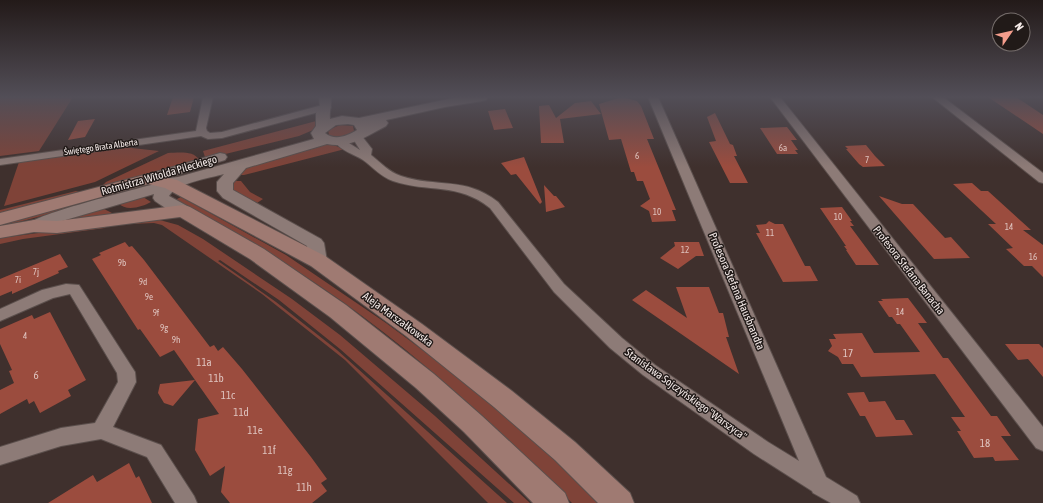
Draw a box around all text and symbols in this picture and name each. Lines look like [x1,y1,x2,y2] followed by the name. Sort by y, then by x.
[991,12,1031,52] north arrow
[1012,20,1026,32] text: N
[63,137,139,157] street label: Świętego Brata Alberta
[779,143,787,153] house number: 6a
[635,151,639,161] house number: 6
[100,153,218,197] street label: Rotmistrza Witolda Pileckiego
[865,155,869,165] house number: 7
[653,207,661,217] house number: 10
[834,212,842,222] house number: 10
[1005,222,1013,232] house number: 14
[871,224,947,316] street label: Profesora Stefana Banacha
[766,228,774,238] house number: 11
[707,231,767,351] street label: Profesora Stefana Hausbrandta
[681,245,689,255] house number: 12
[1029,252,1037,262] house number: 16
[118,258,126,268] house number: 9b
[33,267,39,277] house number: 7j
[15,275,21,285] house number: 7i
[139,277,147,287] house number: 9d
[360,289,436,349] street label: Aleja Marszałkowska
[145,292,153,302] house number: 9e
[896,307,904,317] house number: 14
[153,308,160,318] house number: 9f
[160,323,168,333] house number: 9g
[23,331,27,341] house number: 4
[172,335,180,345] house number: 9h
[623,346,750,443] street label: Stanisława Sojczyńskiego "Warszyca"
[843,347,853,359] house number: 17
[196,356,212,368] house number: 11a
[33,369,39,381] house number: 6
[208,372,224,384] house number: 11b
[221,389,236,401] house number: 11c
[233,406,249,418] house number: 11d
[247,424,263,436] house number: 11e
[980,437,990,449] house number: 18
[262,444,276,456] house number: 11f
[277,464,293,476] house number: 11g
[296,481,312,493] house number: 11h

